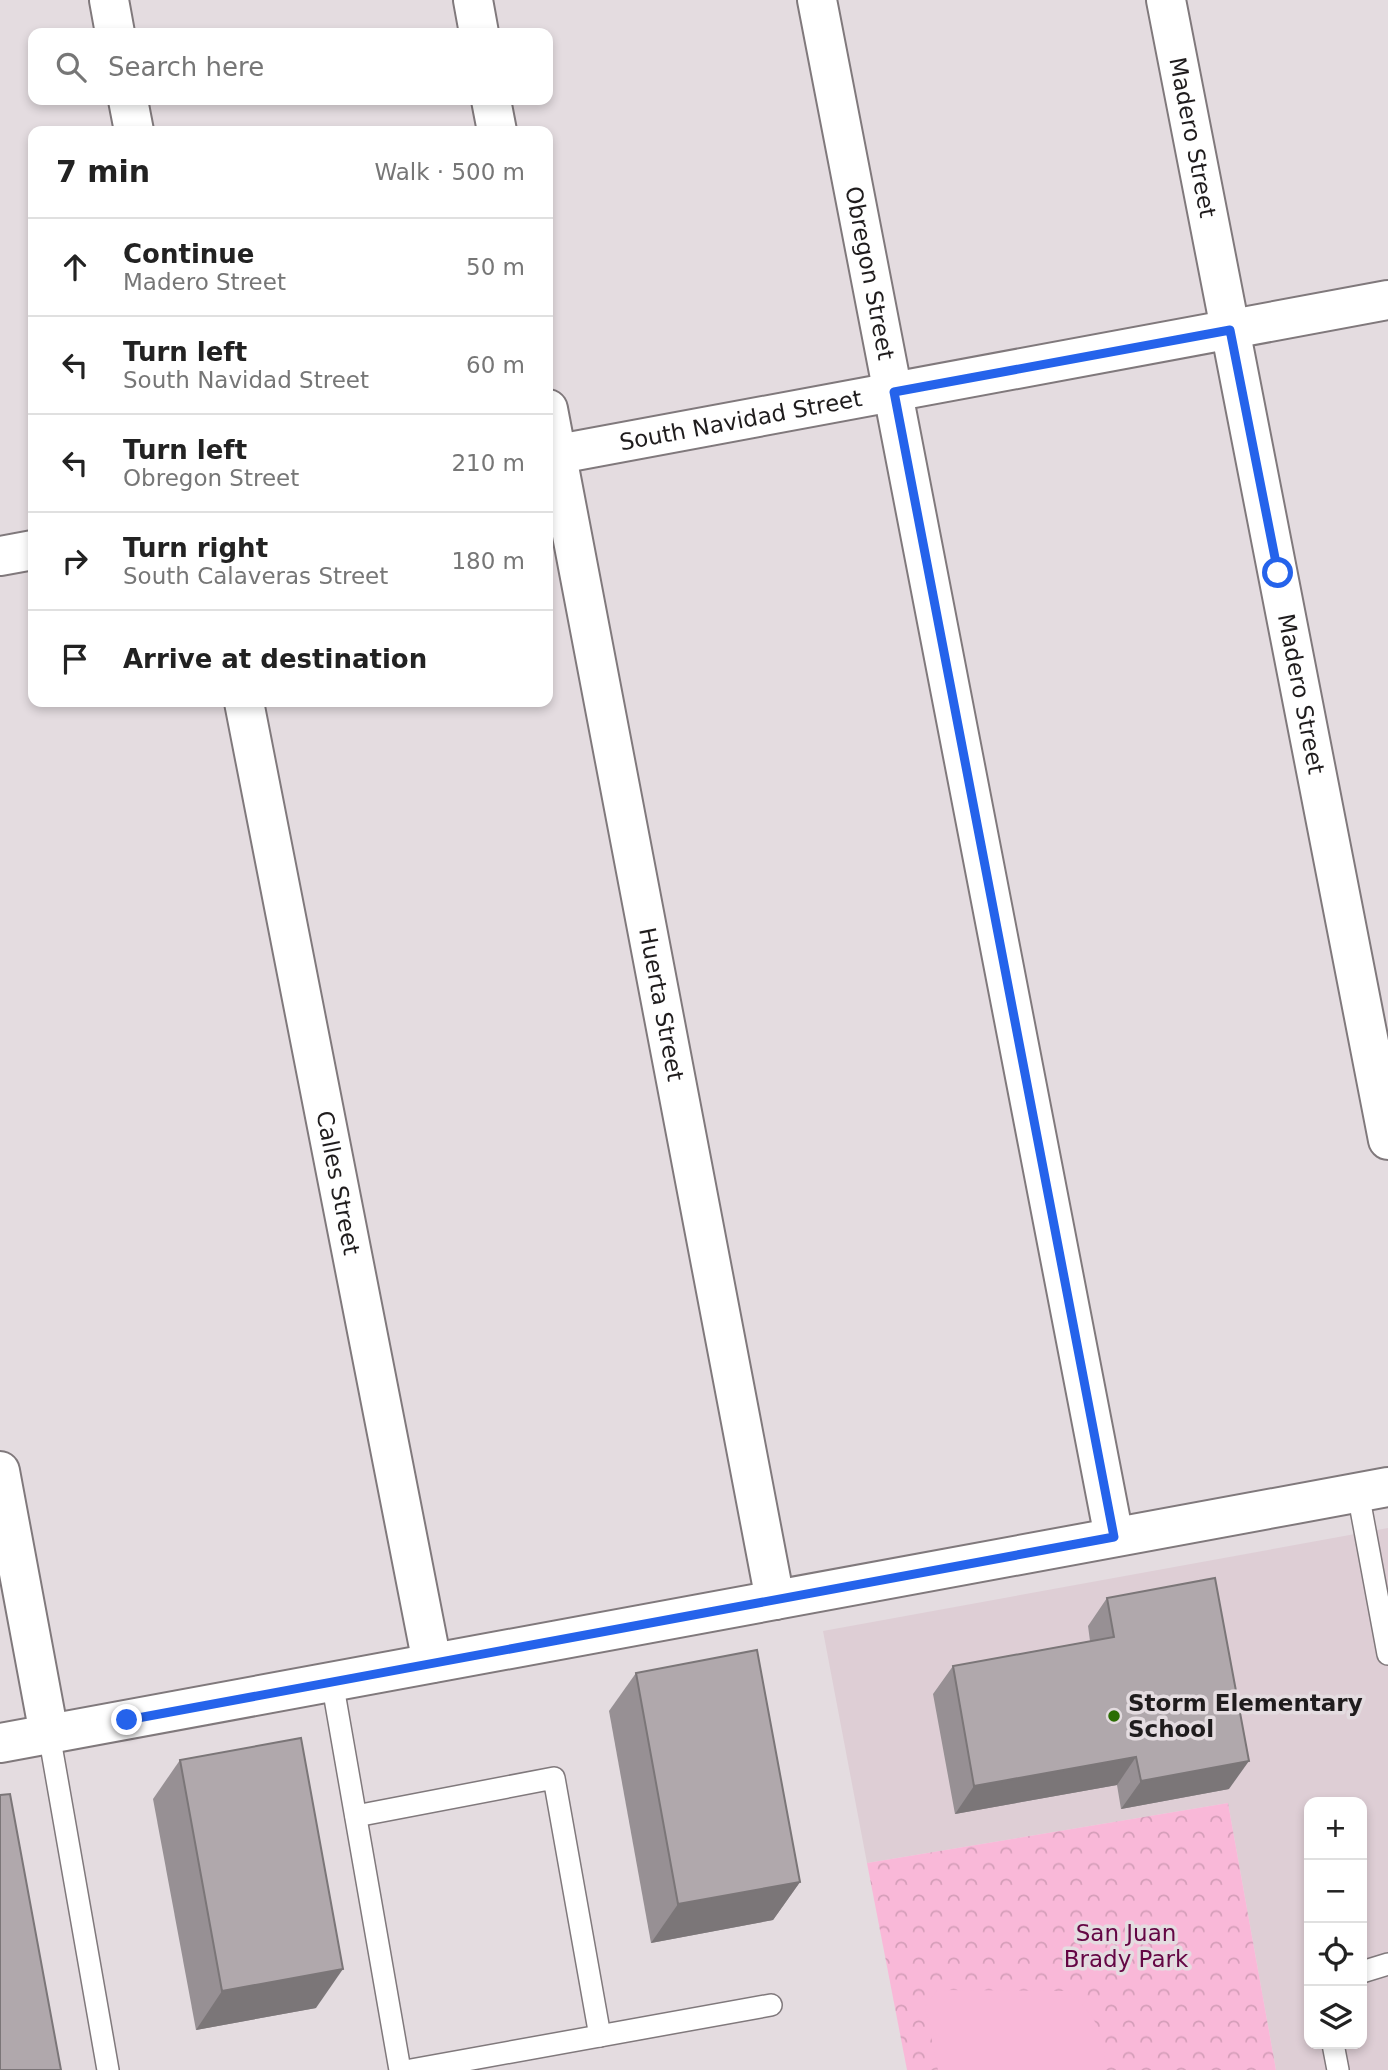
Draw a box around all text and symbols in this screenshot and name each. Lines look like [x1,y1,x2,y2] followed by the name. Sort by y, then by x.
[28,28,553,105] search box
[52,48,90,86] icon: search
[108,52,264,82] text: Search here
[1164,55,1221,220] street label: Madero Street
[56,154,150,189] text: 7 min
[374,159,525,185] text: Walk · 500 m
[840,184,899,362] street label: Obregon Street
[123,239,254,269] text: Continue
[56,248,94,286] icon: ahead
[466,254,525,280] text: 50 m
[123,269,286,295] text: Madero Street
[123,337,247,367] text: Turn left
[56,346,94,384] icon: left
[466,352,525,378] text: 60 m
[123,367,369,393] text: South Navidad Street
[617,385,864,455] street label: South Navidad Street
[123,435,247,465] text: Turn left
[56,444,94,482] icon: left
[451,450,525,476] text: 210 m
[123,465,299,491] text: Obregon Street
[123,533,268,563] text: Turn right
[56,542,94,580] icon: right
[451,548,525,574] text: 180 m
[1262,557,1293,588] route start
[123,563,388,589] text: South Calaveras Street
[1273,611,1329,776] street label: Madero Street
[56,640,94,678] icon: arrive
[123,644,427,674] text: Arrive at destination
[634,925,689,1083] street label: Huerta Street
[311,1109,365,1257] street label: Calles Street
[1128,1690,1363,1742] place label: Storm Elementary School
[111,1704,142,1735] route end
[1106,1708,1122,1724] marker: Storm Elementary School
[1304,1797,1367,2049] map controls
[1304,1797,1367,1860] button: +
[1304,1860,1367,1923] button: −
[1064,1920,1189,1972] park label: San Juan Brady Park
[1304,1923,1367,1986] button: locate
[1304,1986,1367,2049] button: layers

